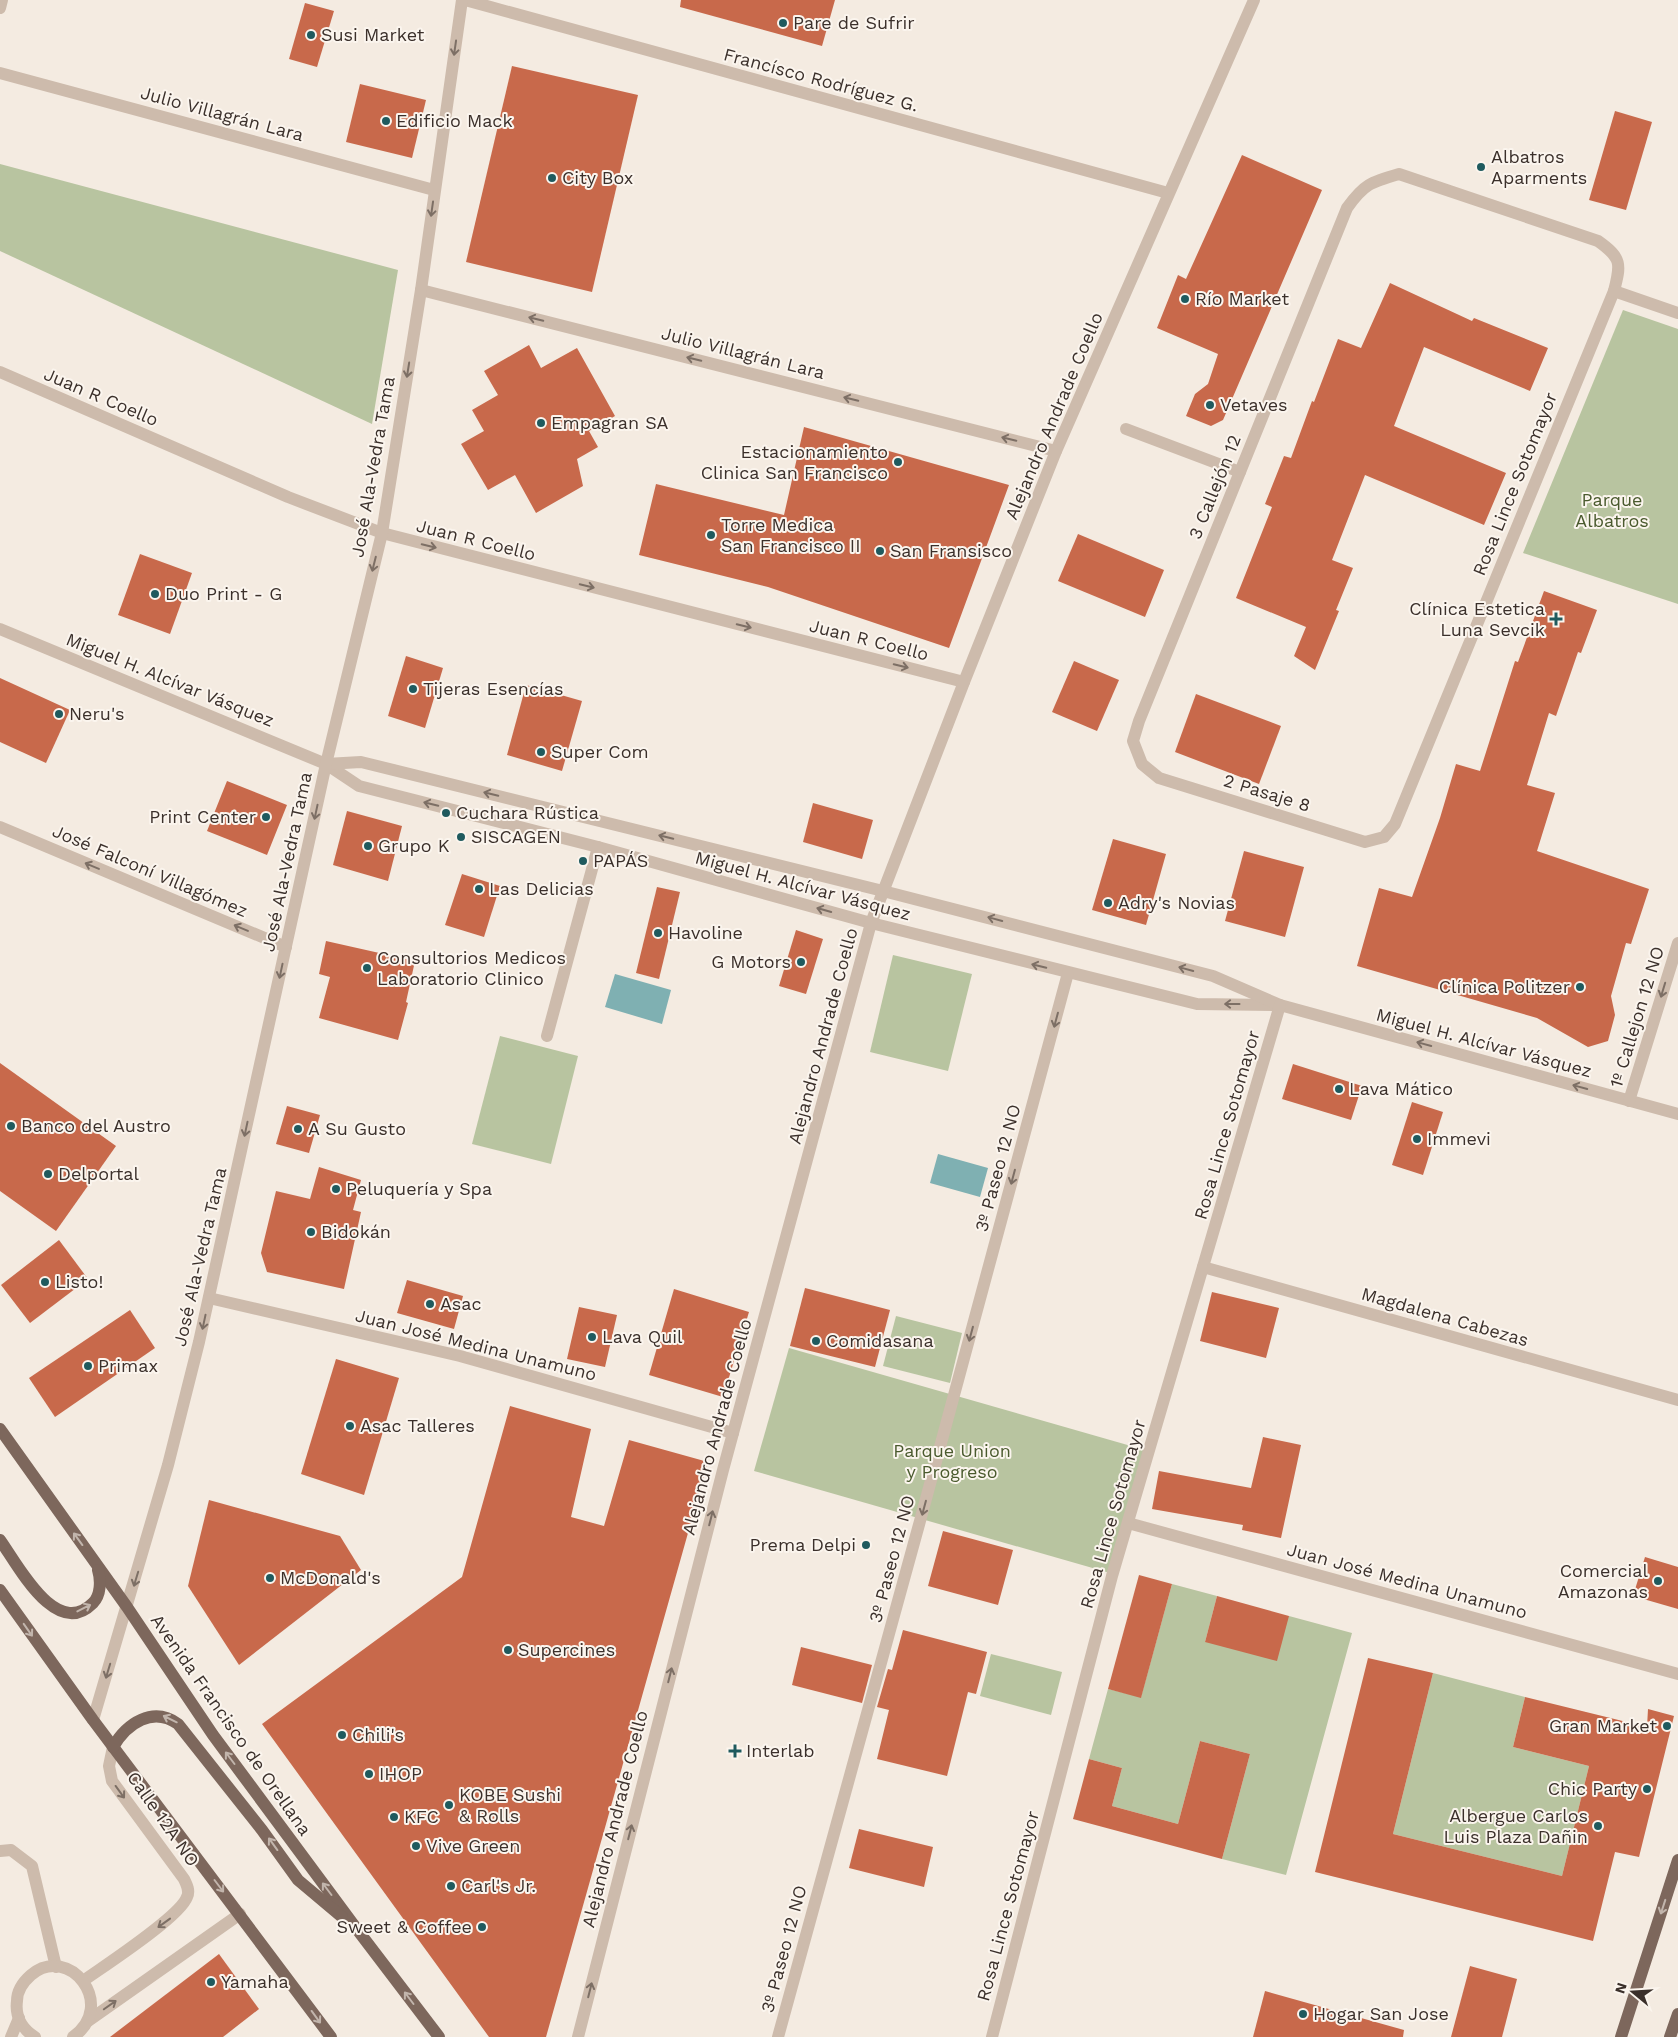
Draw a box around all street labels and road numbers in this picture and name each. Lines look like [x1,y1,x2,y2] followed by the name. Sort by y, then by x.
[722,43,921,116] street label: Francísco Rodríguez G.
[138,82,306,145] street label: Julio Villagrán Lara
[1000,309,1107,523] street label: Alejandro Andrade Coello
[659,322,827,383] street label: Julio Villagrán Lara
[41,363,161,430] street label: Juan R Coello
[346,375,399,559] street label: José Ala-Vedra Tama
[1468,389,1561,579] street label: Rosa Lince Sotomayor
[1184,432,1245,542] street label: 3 Callejón 12
[414,515,538,564] street label: Juan R Coello
[807,615,931,664] street label: Juan R Coello
[63,628,277,731] street label: Miguel H. Alcívar Vásquez
[1221,769,1313,816] street label: 2 Pasaje 8
[257,770,316,954] street label: José Ala-Vedra Tama
[49,820,251,921] street label: José Falconí Villagómez
[693,847,913,924] street label: Miguel H. Alcívar Vásquez
[783,925,862,1146] street label: Alejandro Andrade Coello
[1605,944,1668,1090] street label: 1º Callejon 12 NO
[1374,1004,1594,1081] street label: Miguel H. Alcívar Vásquez
[1189,1028,1264,1222] street label: Rosa Lince Sotomayor
[970,1102,1025,1234] street label: 3º Paseo 12 NO
[169,1165,230,1349] street label: José Ala-Vedra Tama
[1359,1283,1531,1350] street label: Magdalena Cabezas
[353,1304,599,1385] street label: Juan José Medina Unamuno
[677,1316,756,1537] street label: Alejandro Andrade Coello
[1075,1417,1150,1611] street label: Rosa Lince Sotomayor
[864,1493,919,1625] street label: 3º Paseo 12 NO
[1285,1538,1530,1623] street label: Juan José Medina Unamuno
[147,1610,316,1839] street label: Avenida Francisco de Orellana
[577,1708,652,1930] street label: Alejandro Andrade Coello
[123,1767,204,1870] street label: Calle 12A NO
[972,1809,1043,2003] street label: Rosa Lince Sotomayor
[756,1883,811,2015] street label: 3º Paseo 12 NO

